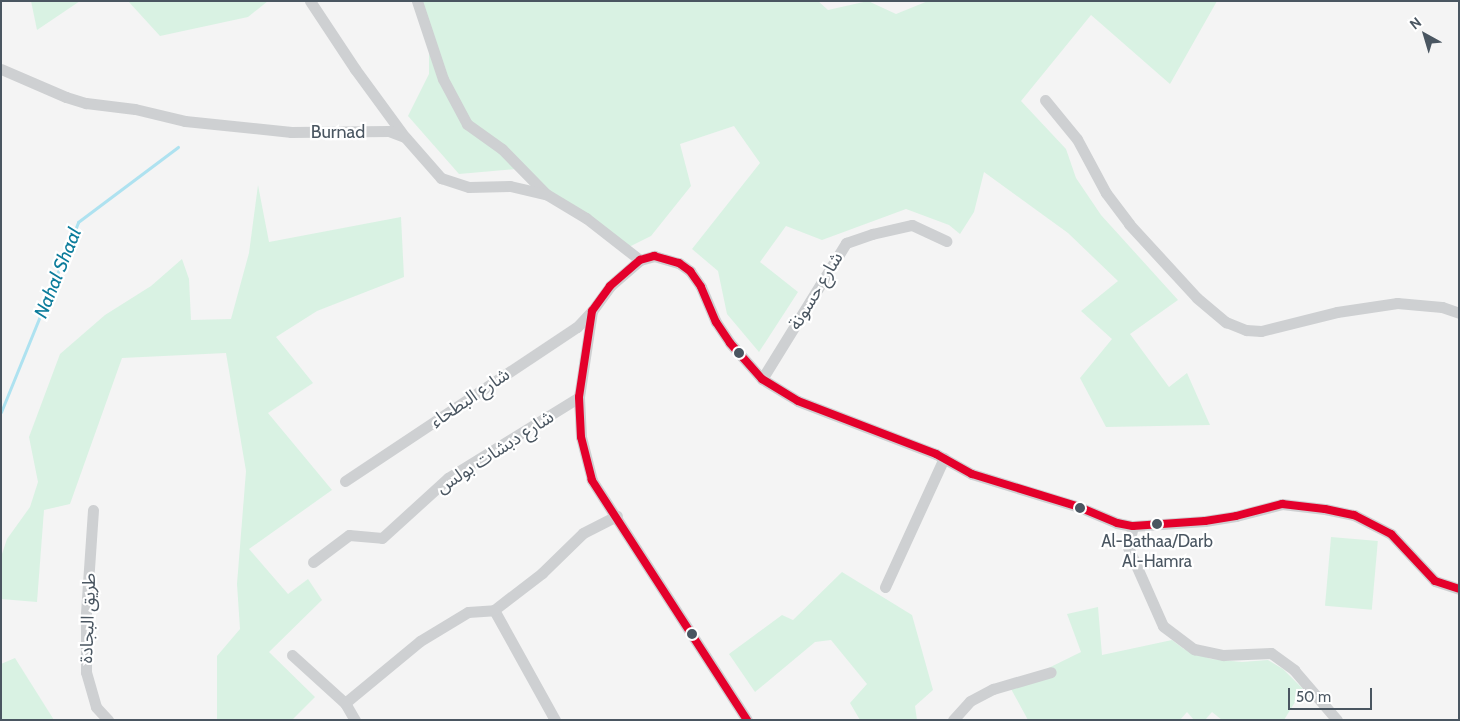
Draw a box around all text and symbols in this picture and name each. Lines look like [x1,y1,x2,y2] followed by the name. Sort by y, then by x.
[1400,10,1450,60] north arrow
[1406,13,1425,33] text: N
[311,121,365,143] street label: Burnad
[30,225,86,321] water label: Nahal Shaal
[784,248,848,334] street label: شارع حسونة
[734,348,744,358] unlabelled marker
[426,364,514,432] street label: شارع البطحاء
[432,406,558,498] street label: شارع دبشات بولس
[1075,503,1085,513] unlabelled marker
[1152,519,1162,529] marker: Al-Bathaa/Darb Al-Hamra
[1101,532,1213,572] place label: Al-Bathaa/Darb Al-Hamra
[76,572,100,664] street label: طريق البجادة
[687,629,697,639] unlabelled marker
[1290,678,1374,710] scale bar
[1296,688,1331,706] text: 50 m

